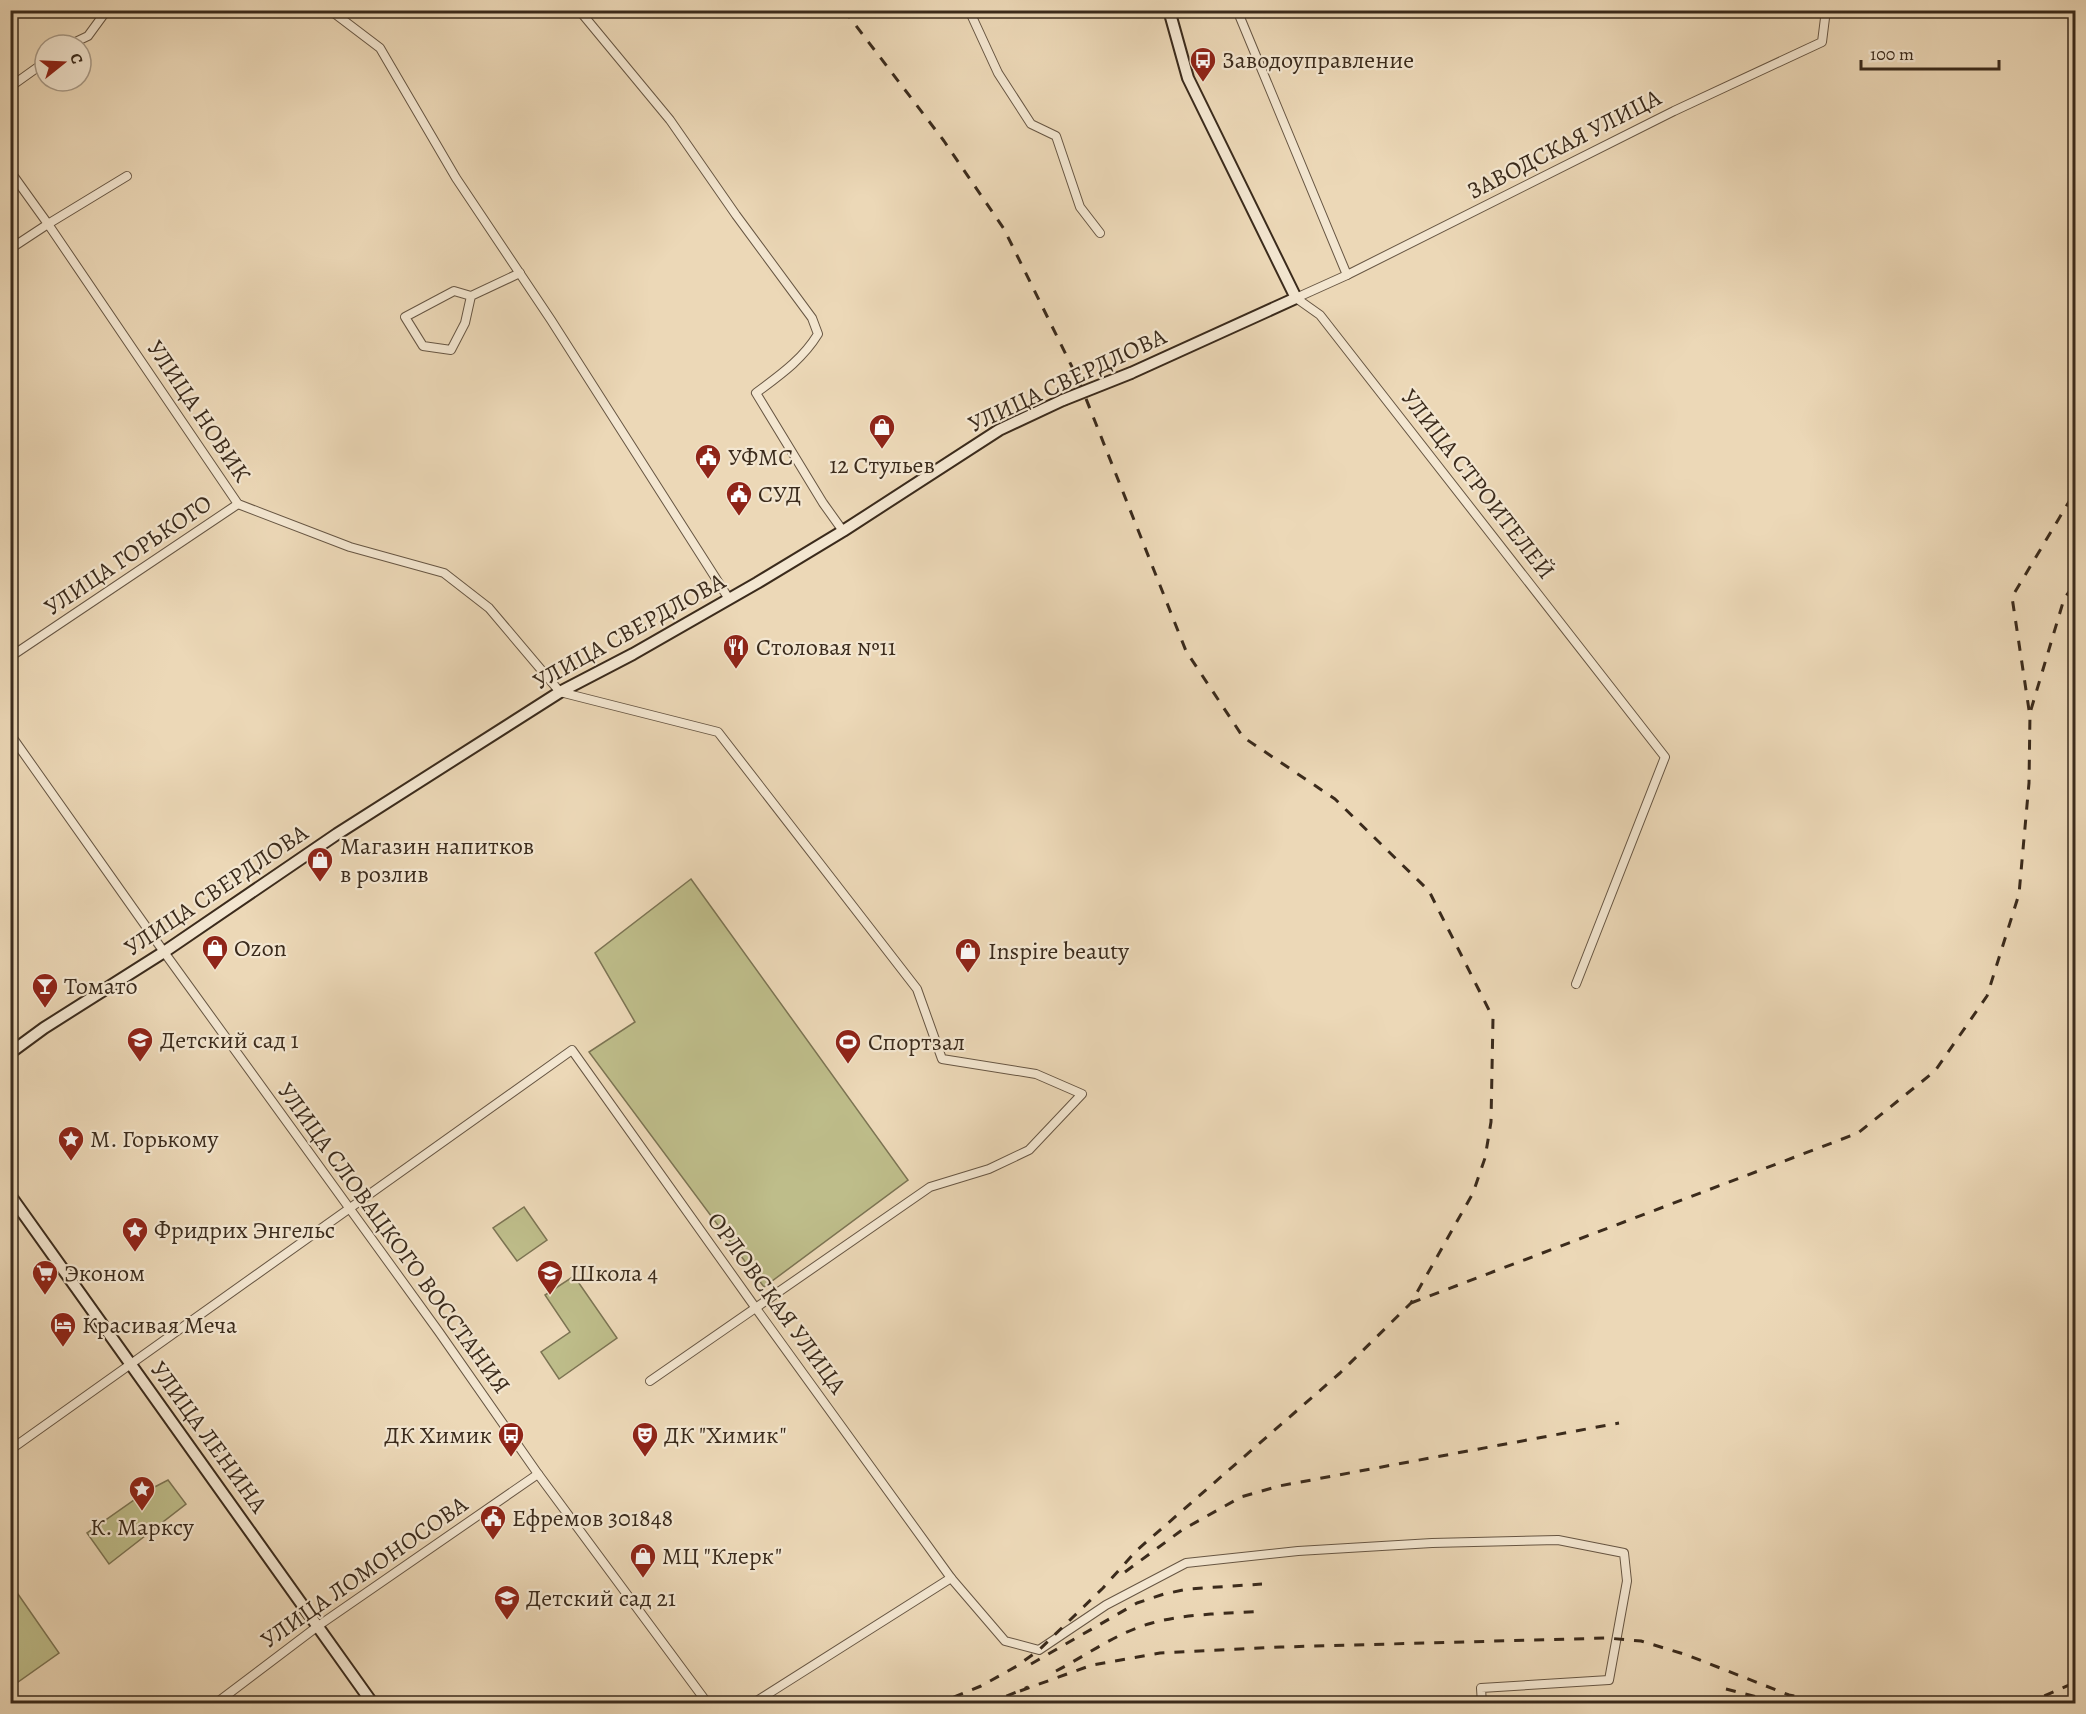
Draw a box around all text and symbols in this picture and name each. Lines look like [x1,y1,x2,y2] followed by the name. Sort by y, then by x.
[33,33,93,93] north arrow
[1861,33,1999,71] scale bar
[1870,42,1914,66] text: 100 m
[1222,44,1414,76] place label: Заводоуправление
[1188,45,1218,83] bus stop icon: Заводоуправление
[64,51,88,67] text: С
[1462,81,1667,207] street label: ЗАВОДСКАЯ УЛИЦА
[963,320,1172,440] street label: УЛИЦА СВЕРДЛОВА
[140,334,259,489] street label: УЛИЦА НОВИК
[1394,382,1562,586] street label: УЛИЦА СТРОИТЕЛЕЙ
[867,412,897,450] shop icon: 12 Стульев
[728,441,793,473] place label: УФМС
[693,442,723,480] public building icon: УФМС
[829,449,935,481] place label: 12 Стульев
[758,478,801,510] place label: СУД
[724,479,754,517] public building icon: СУД
[38,487,218,623] street label: УЛИЦА ГОРЬКОГО
[527,564,732,697] street label: УЛИЦА СВЕРДЛОВА
[756,631,896,663] place label: Столовая №11
[721,632,751,670] restaurant icon: Столовая №11
[118,816,315,963] street label: УЛИЦА СВЕРДЛОВА
[340,830,534,890] place label: Магазин напитков в розлив
[305,845,335,883] shop icon: Магазин напитков в розлив
[234,932,287,964] place label: Ozon
[200,933,230,971] shop icon: Ozon
[988,935,1129,967] place label: Inspire beauty
[953,936,983,974] shop icon: Inspire beauty
[64,970,138,1002] place label: Томато
[30,971,60,1009] bar icon: Томато
[160,1024,299,1056] place label: Детский сад 1
[125,1025,155,1063] school or university icon: Детский сад 1
[868,1026,965,1058] place label: Спортзал
[833,1027,863,1065] sports icon: Спортзал
[270,1076,518,1400] street label: УЛИЦА СЛОВАЦКОГО ВОССТАНИЯ
[90,1123,219,1155] place label: М. Горькому
[56,1124,86,1162] place icon: М. Горькому
[700,1206,854,1401] street label: ОРЛОВСКАЯ УЛИЦА
[154,1214,335,1246] place label: Фридрих Энгельс
[120,1215,150,1253] place icon: Фридрих Энгельс
[64,1257,145,1289] place label: Эконом
[570,1257,658,1289] place label: Школа 4
[30,1258,60,1296] supermarket icon: Эконом
[535,1258,565,1296] school or university icon: Школа 4
[82,1309,237,1341] place label: Красивая Меча
[48,1310,78,1348] hotel icon: Красивая Меча
[143,1355,276,1520] street label: УЛИЦА ЛЕНИНА
[384,1419,492,1451] place label: ДК Химик
[664,1419,787,1451] place label: ДК "Химик"
[496,1420,526,1458] bus stop icon: ДК Химик
[630,1420,660,1458] theatre icon: ДК "Химик"
[127,1474,157,1512] place icon: К. Марксу
[254,1488,475,1656] street label: УЛИЦА ЛОМОНОСОВА
[512,1502,673,1534] place label: Ефремов 301848
[478,1503,508,1541] public building icon: Ефремов 301848
[90,1511,194,1543] place label: К. Марксу
[662,1540,782,1572] place label: МЦ "Клерк"
[628,1541,658,1579] shop icon: МЦ "Клерк"
[526,1582,676,1614] place label: Детский сад 21
[492,1583,522,1621] school or university icon: Детский сад 21

